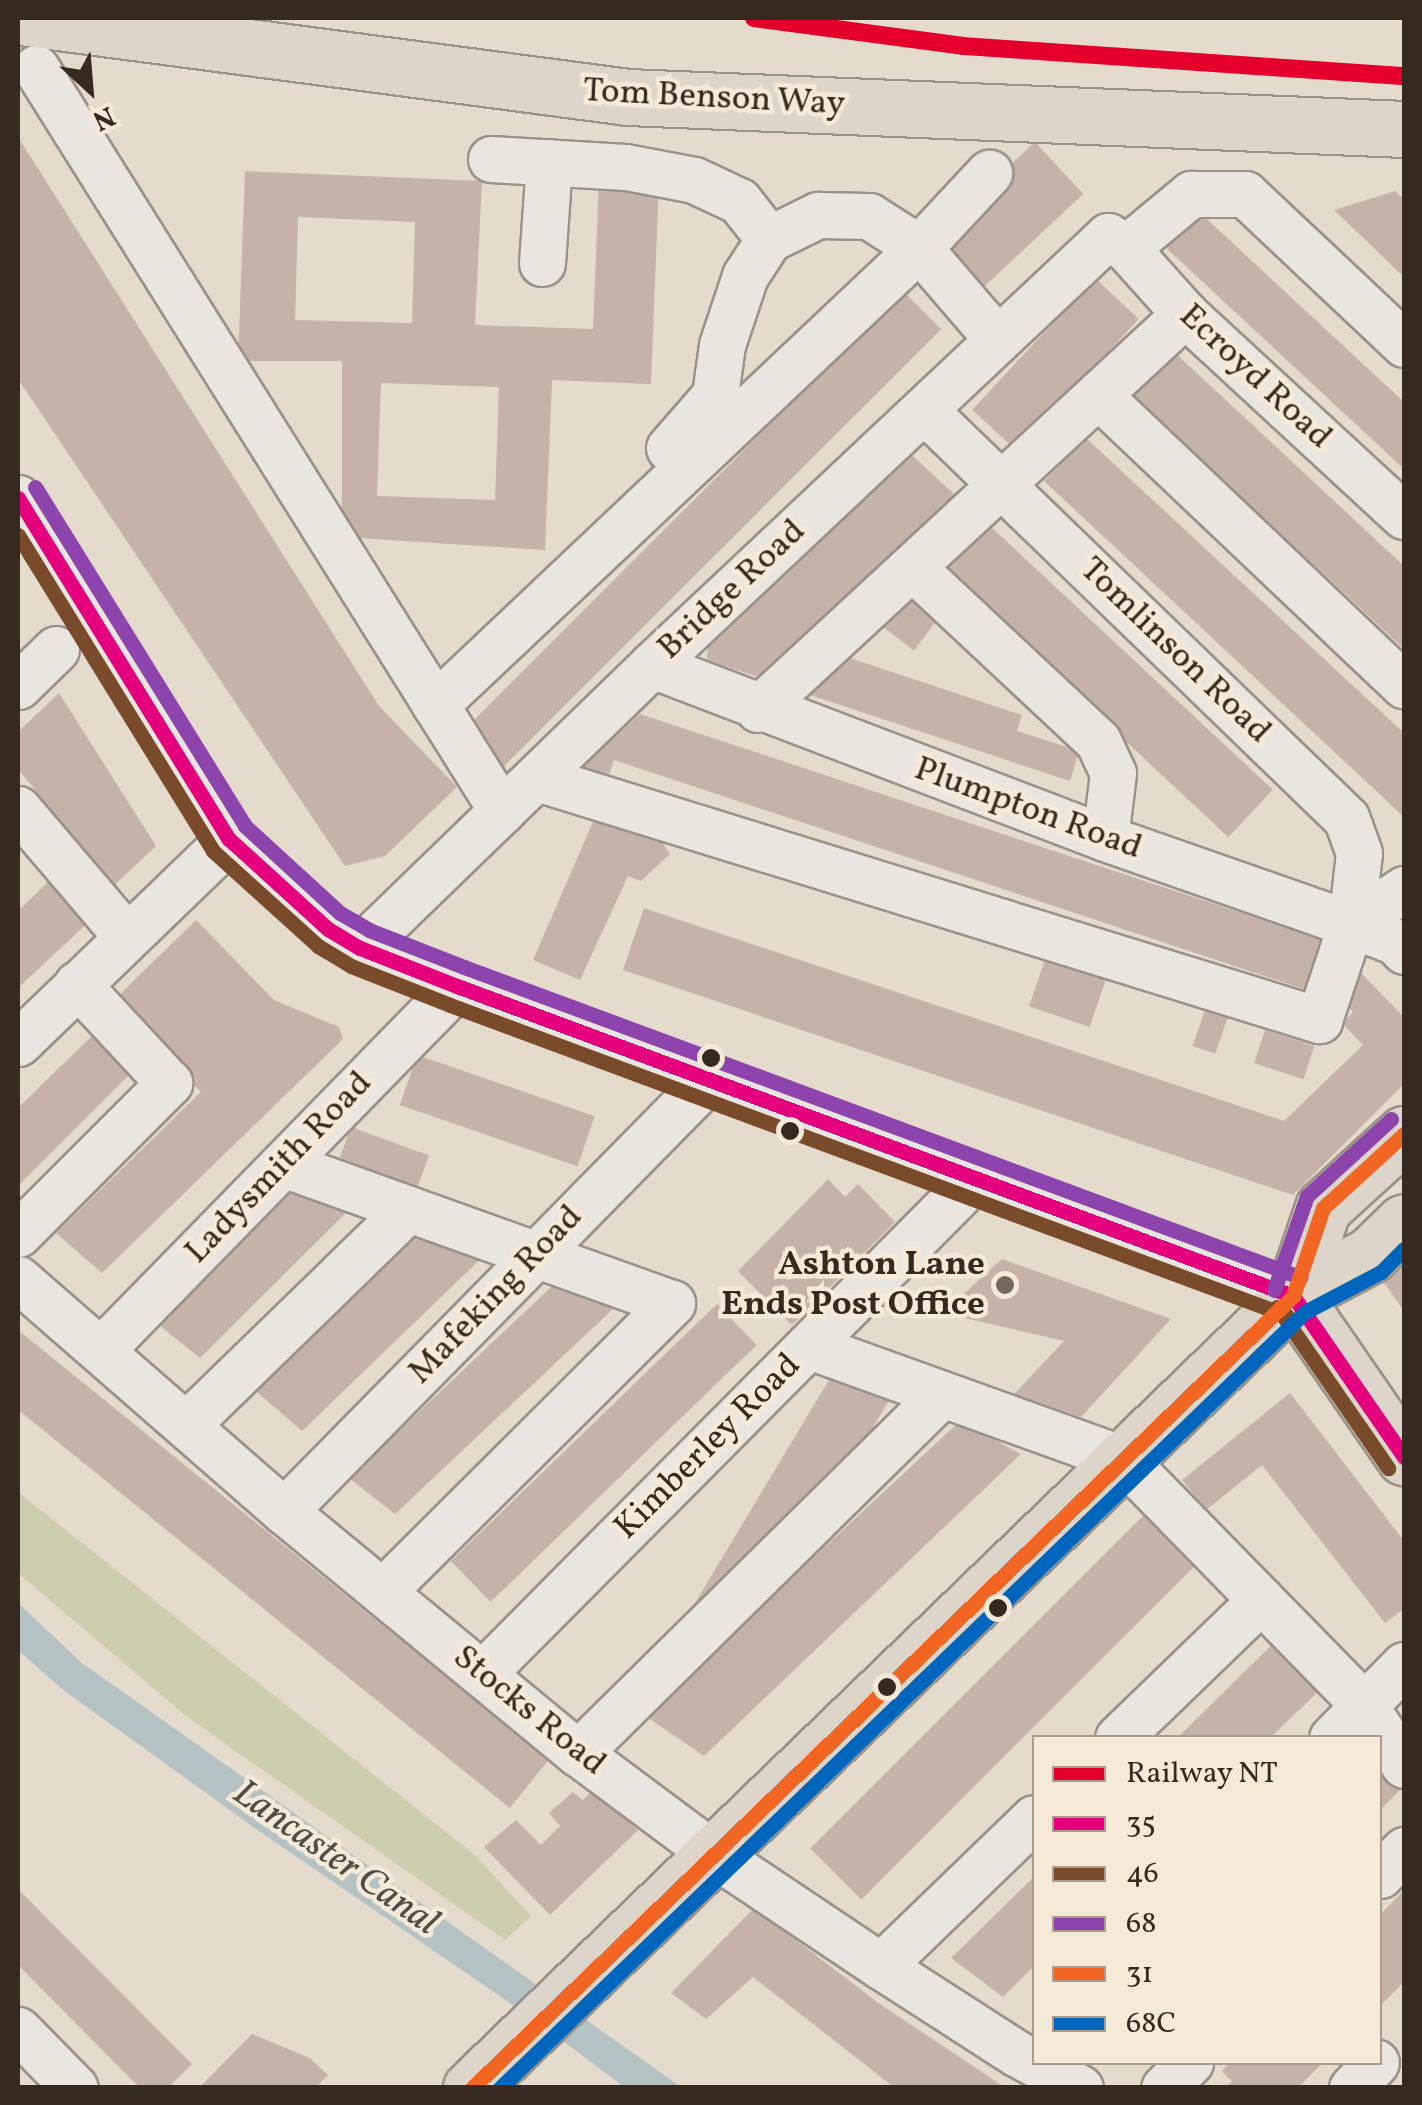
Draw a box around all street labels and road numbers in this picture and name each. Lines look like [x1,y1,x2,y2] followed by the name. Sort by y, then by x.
[581,70,847,126] street label: Tom Benson Way
[1170,295,1340,459] street label: Ecroyd Road
[649,511,815,669] street label: Bridge Road
[1070,549,1280,753] street label: Tomlinson Road
[909,748,1147,870] street label: Plumpton Road
[177,1063,381,1273] street label: Ladysmith Road
[400,1197,592,1393] street label: Mafeking Road
[606,1345,810,1549] street label: Kimberley Road
[444,1637,614,1785] street label: Stocks Road

